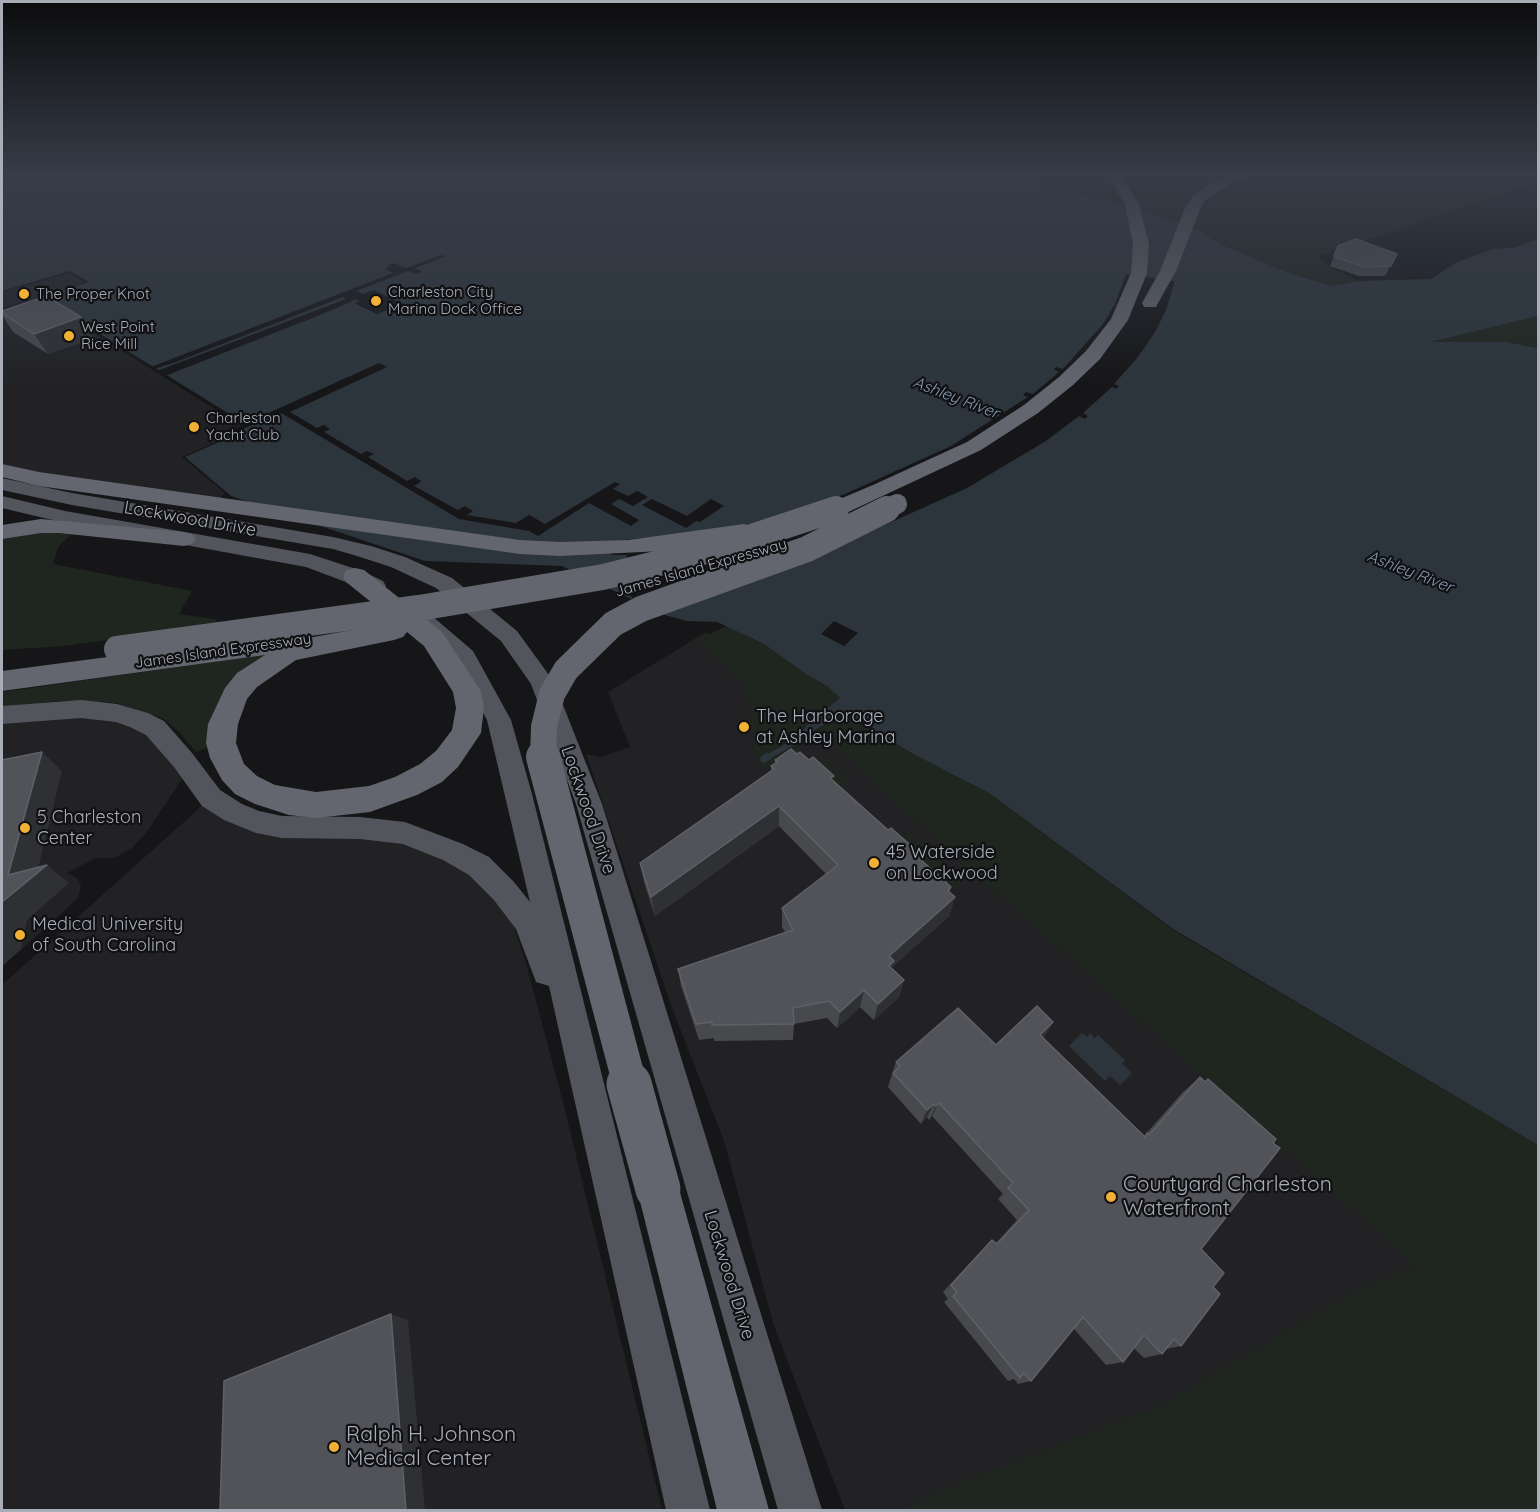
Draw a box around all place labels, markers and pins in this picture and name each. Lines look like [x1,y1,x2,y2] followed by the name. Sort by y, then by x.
[388,283,522,318] place label: Charleston City Marina Dock Office
[36,285,150,303] place label: The Proper Knot
[17,287,31,301] marker: The Proper Knot
[369,294,383,308] marker: Charleston City Marina Dock Office
[81,318,155,353] place label: West Point Rice Mill
[62,329,76,343] marker: West Point Rice Mill
[206,409,281,444] place label: Charleston Yacht Club
[187,420,201,434] marker: Charleston Yacht Club
[756,706,895,748] place label: The Harborage at Ashley Marina
[737,720,751,734] marker: The Harborage at Ashley Marina
[37,807,141,850] place label: 5 Charleston Center
[18,821,32,835] marker: 5 Charleston Center
[886,842,998,884] place label: 45 Waterside on Lockwood
[867,856,881,870] marker: 45 Waterside on Lockwood
[32,914,183,956] place label: Medical University of South Carolina
[13,928,27,942] marker: Medical University of South Carolina
[1123,1172,1332,1222] place label: Courtyard Charleston Waterfront
[1104,1190,1118,1204] marker: Courtyard Charleston Waterfront
[346,1422,516,1472] place label: Ralph H. Johnson Medical Center
[327,1440,341,1454] marker: Ralph H. Johnson Medical Center

